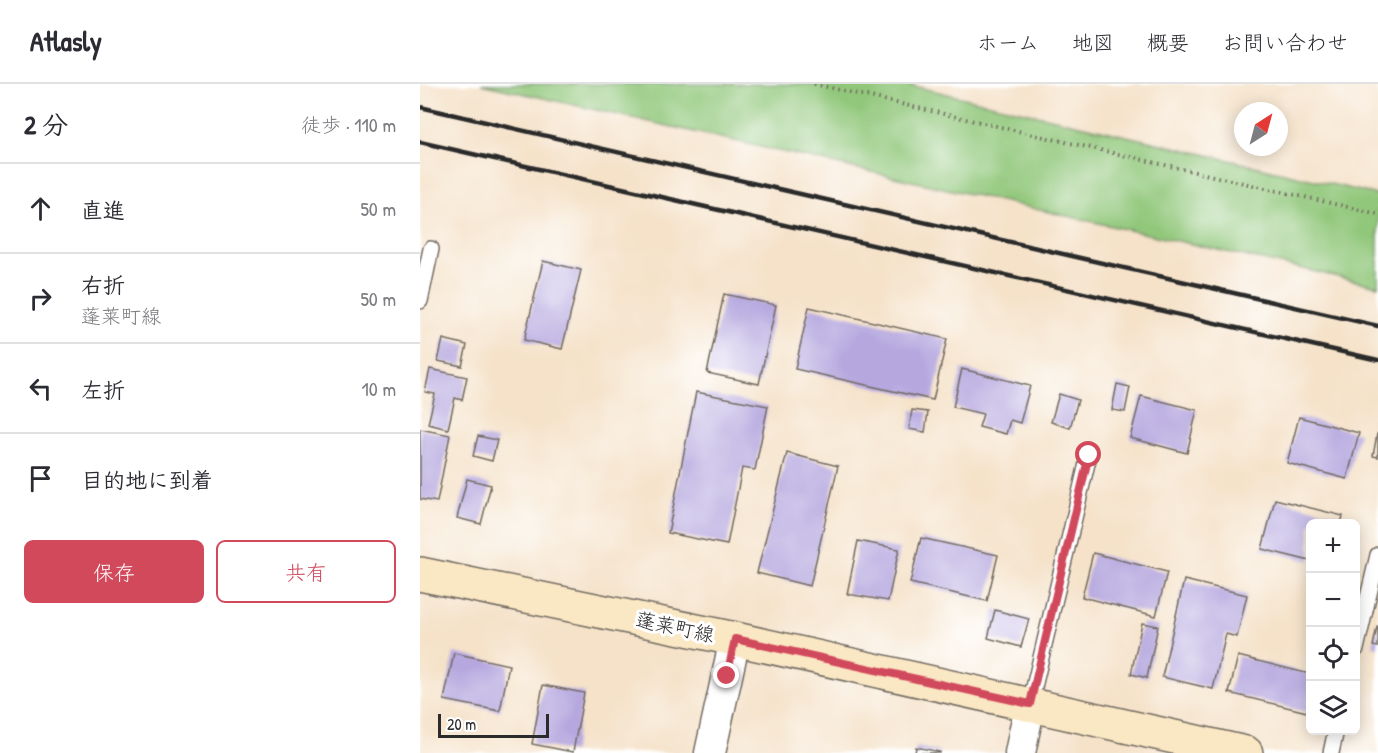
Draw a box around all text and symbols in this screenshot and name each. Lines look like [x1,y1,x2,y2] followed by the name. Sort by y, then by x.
[30,22,102,60] text: Atlasly
[977,28,1039,57] text: ホーム
[1072,28,1114,57] text: 地図
[1147,28,1189,57] text: 概要
[1222,28,1348,57] text: お問い合わせ
[1234,102,1288,156] north arrow
[24,107,68,142] text: 2 分
[301,111,396,138] text: 徒歩 · 110 m
[24,192,57,225] icon: ahead
[81,195,125,225] text: 直進
[360,195,396,222] text: 50 m
[81,270,125,300] text: 右折
[24,282,57,315] icon: right
[360,285,396,312] text: 50 m
[81,302,161,329] text: 蓬莱町線
[24,372,57,405] icon: left
[81,375,125,405] text: 左折
[362,375,396,402] text: 10 m
[1075,441,1101,467] route start
[24,462,57,495] icon: arrive
[81,465,213,495] text: 目的地に到着
[1306,519,1360,735] map controls
[1306,519,1360,573] button: +
[24,540,204,603] button: 保存
[216,540,396,603] button: 共有
[1306,573,1360,627] button: −
[633,605,717,648] street label: 蓬莱町線
[1306,627,1360,681] button: locate
[713,662,739,688] route end
[1306,681,1360,735] button: layers
[438,711,549,738] scale bar
[447,713,476,735] text: 20 m

